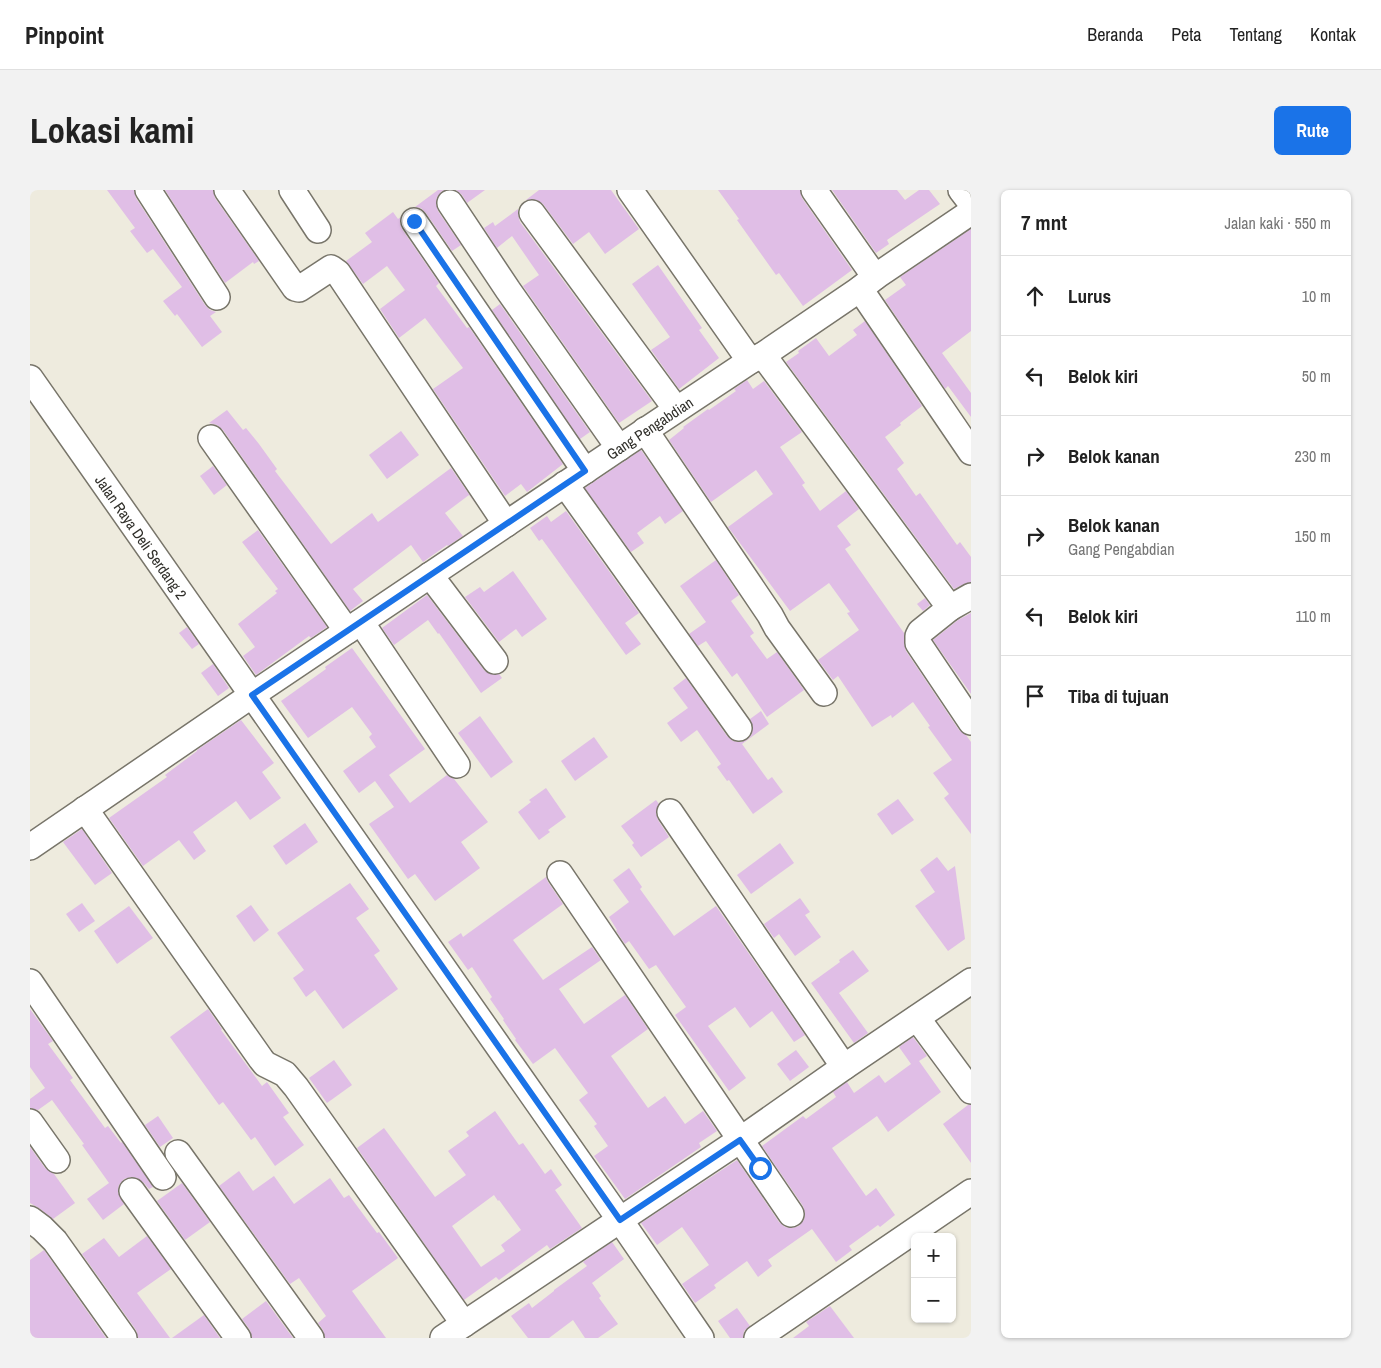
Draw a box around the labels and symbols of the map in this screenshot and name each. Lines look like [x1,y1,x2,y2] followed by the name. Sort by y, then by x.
[403,210,426,233] route end
[602,391,697,464] street label: Gang Pengabdian
[91,471,192,603] street label: Jalan Raya Deli Serdang 2
[749,1157,772,1180] route start

